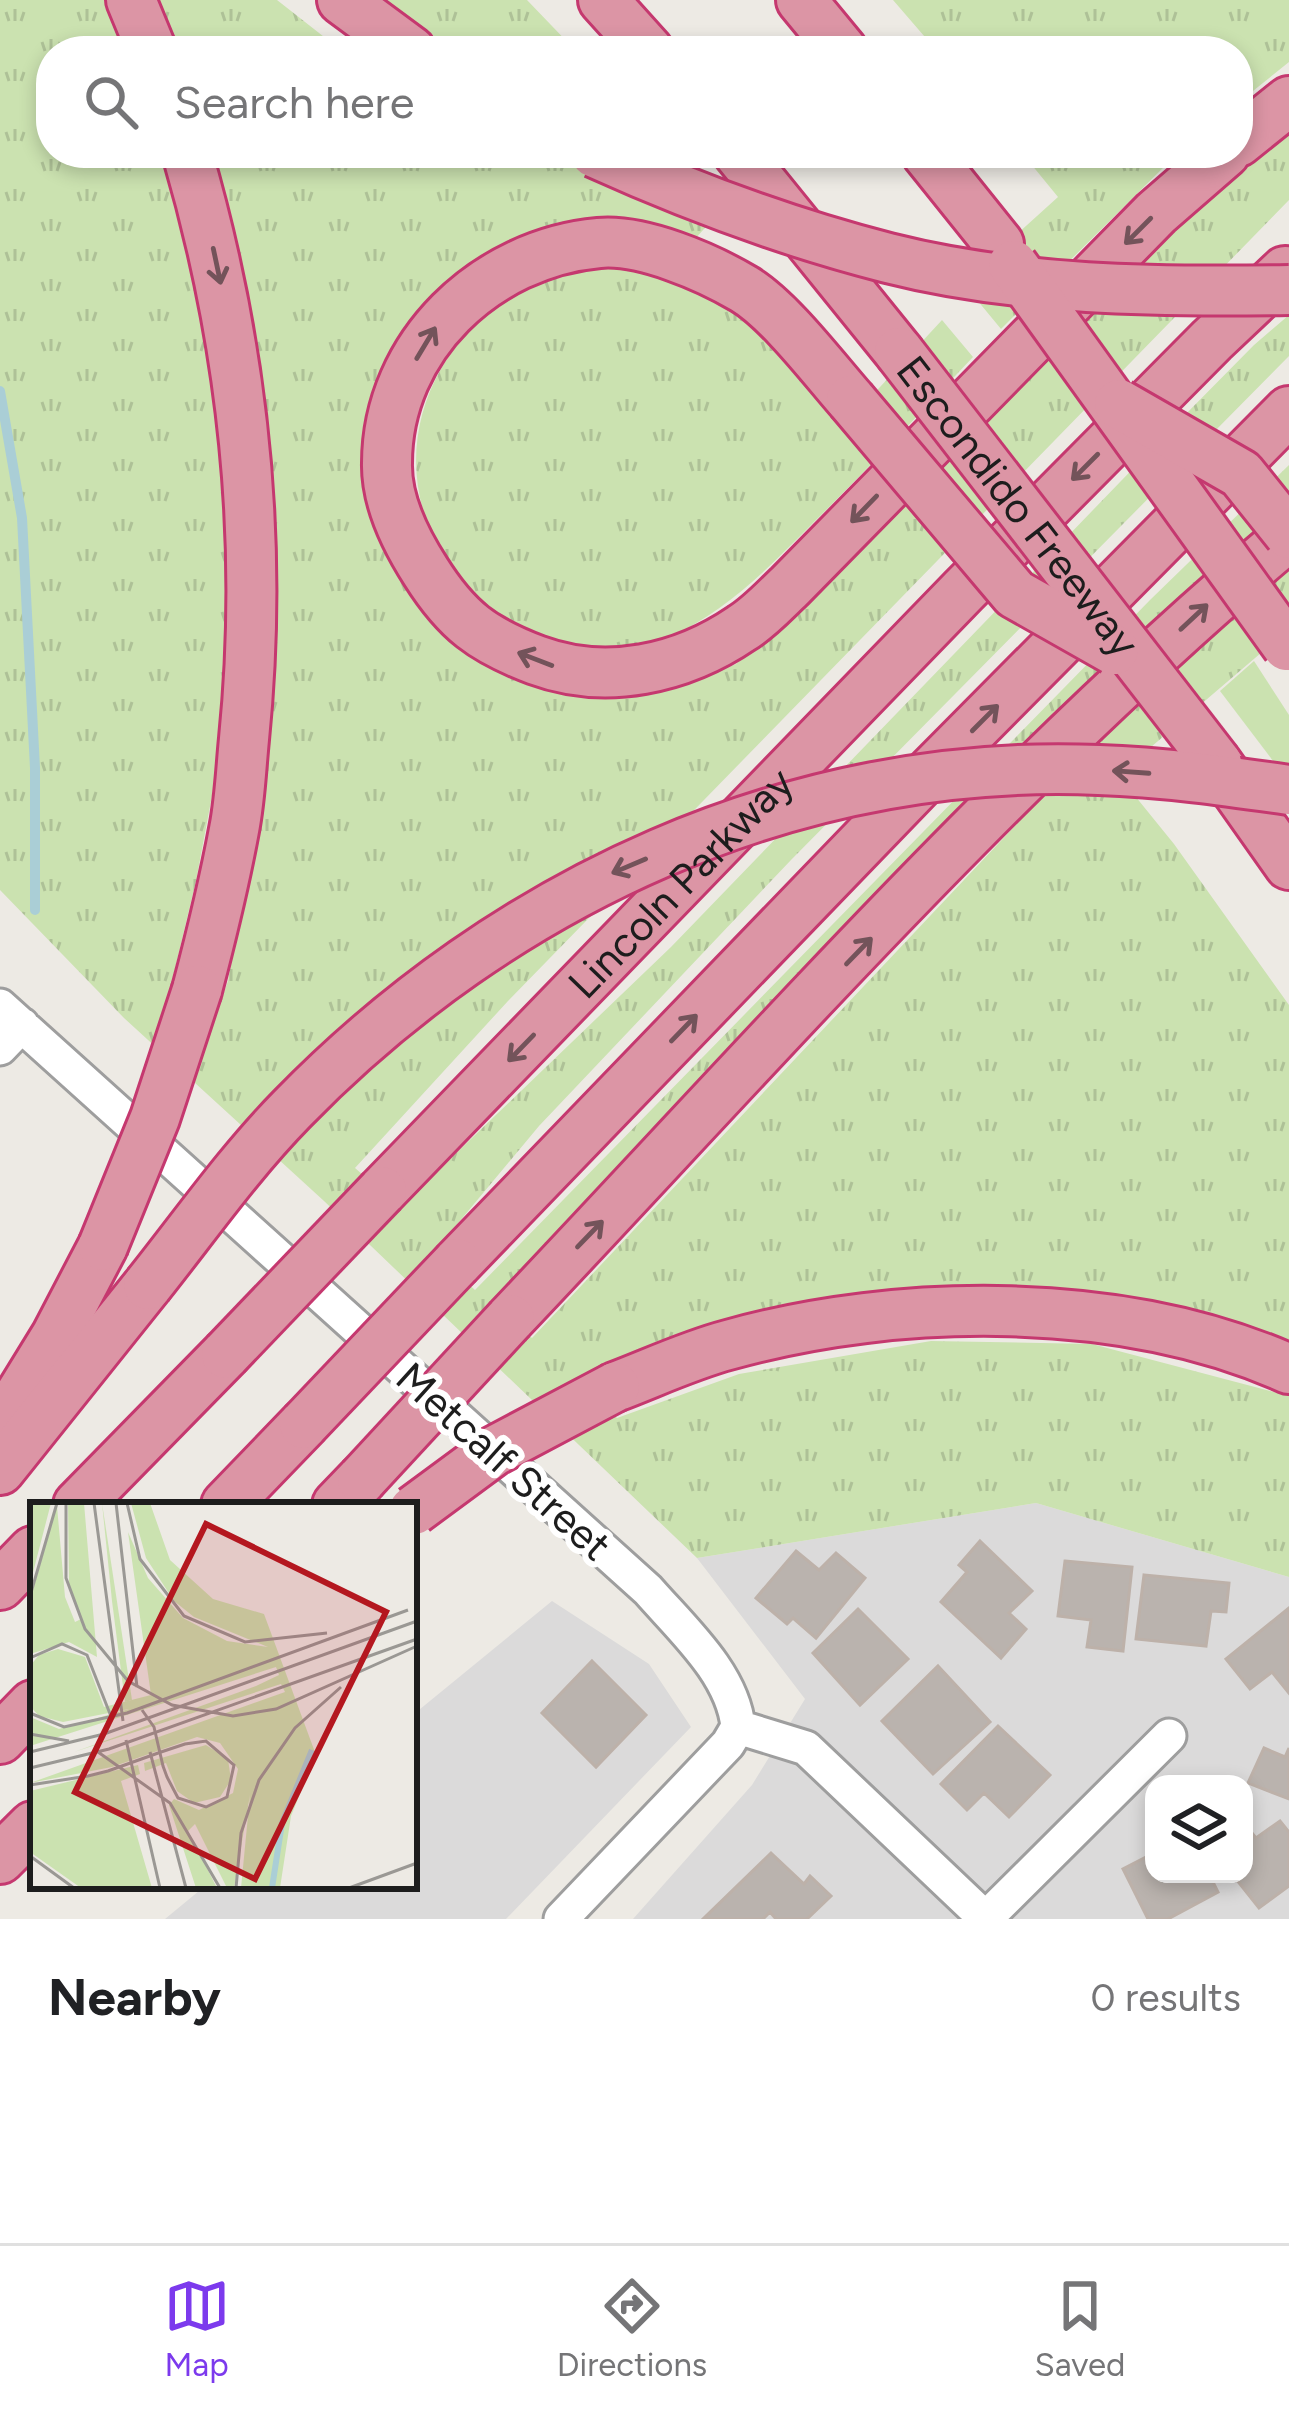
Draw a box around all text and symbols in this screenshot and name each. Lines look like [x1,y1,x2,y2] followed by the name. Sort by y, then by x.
[36,36,1253,168] search box
[78,69,144,135] icon: search
[174,75,414,129] text: Search here
[1124,216,1153,245] one-way arrow
[207,245,229,284] one-way arrow
[414,327,438,361] one-way arrow
[886,346,1150,667] street label: Escondido Freeway
[1072,452,1100,481] one-way arrow
[851,493,879,523] one-way arrow
[1179,603,1209,631] one-way arrow
[517,647,554,669] one-way arrow
[970,704,999,733] one-way arrow
[558,757,804,1009] street label: Lincoln Parkway
[1112,760,1151,783] one-way arrow
[612,857,649,878] one-way arrow
[845,937,872,967] one-way arrow
[669,1014,697,1043] one-way arrow
[507,1033,535,1062] one-way arrow
[576,1220,604,1249] one-way arrow
[386,1352,621,1571] street label: Metcalf Street
[30,1502,417,1889] inset map
[1145,1775,1253,1883] map controls
[1145,1775,1253,1883] button: layers
[48,1967,221,2028] text: Nearby
[1090,1974,1241,2021] text: 0 results
[164,2273,230,2384] tab: Map
[557,2273,707,2384] tab: Directions
[1034,2273,1125,2384] tab: Saved

